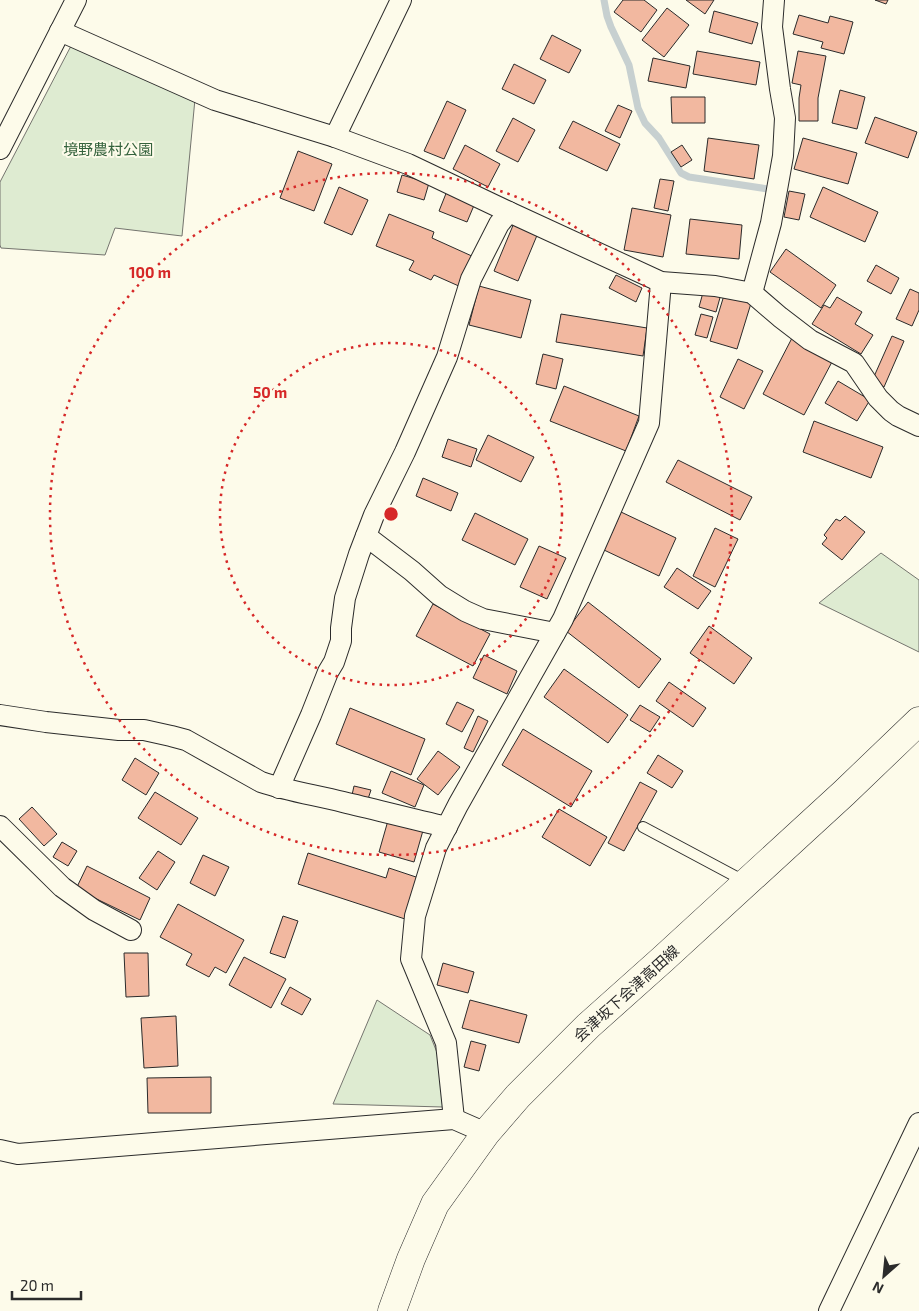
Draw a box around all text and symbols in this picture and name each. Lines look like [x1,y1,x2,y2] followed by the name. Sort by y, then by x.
[63,140,153,158] park label: 境野農村公園
[129,263,171,281] text: 100 m
[253,383,287,401] text: 50 m
[382,505,400,523] centre of rings
[570,941,682,1045] street label: 会津坂下会津高田線
[859,1251,909,1301] north arrow
[12,1268,81,1300] scale bar
[20,1276,54,1294] text: 20 m
[870,1278,886,1298] text: N

